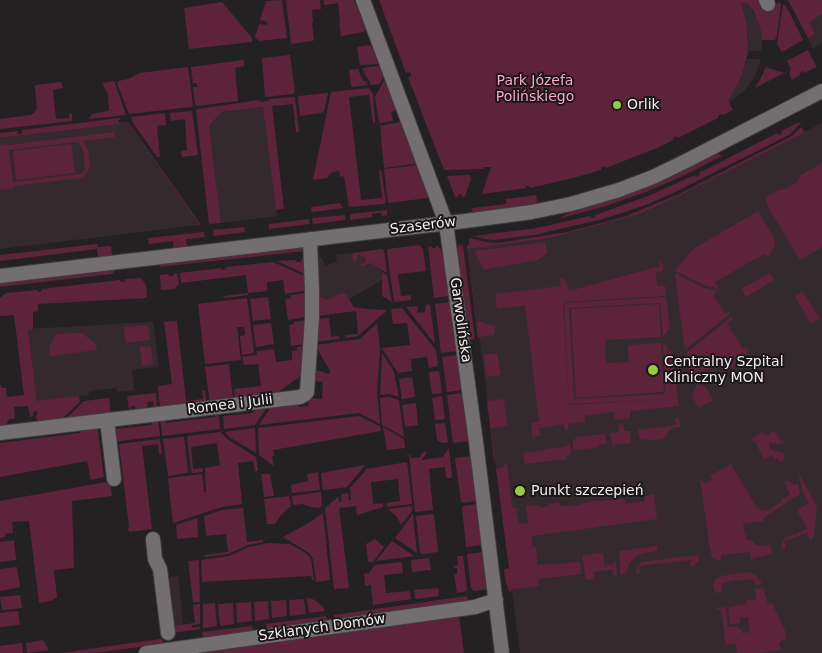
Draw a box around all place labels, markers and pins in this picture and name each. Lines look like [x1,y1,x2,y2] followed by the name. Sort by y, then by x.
[627,97,660,113] place label: Orlik
[611,99,623,111] marker: Orlik
[664,354,784,387] place label: Centralny Szpital Kliniczny MON
[646,363,660,377] marker: Centralny Szpital Kliniczny MON
[531,483,644,499] place label: Punkt szczepień
[513,484,527,498] marker: Punkt szczepień

